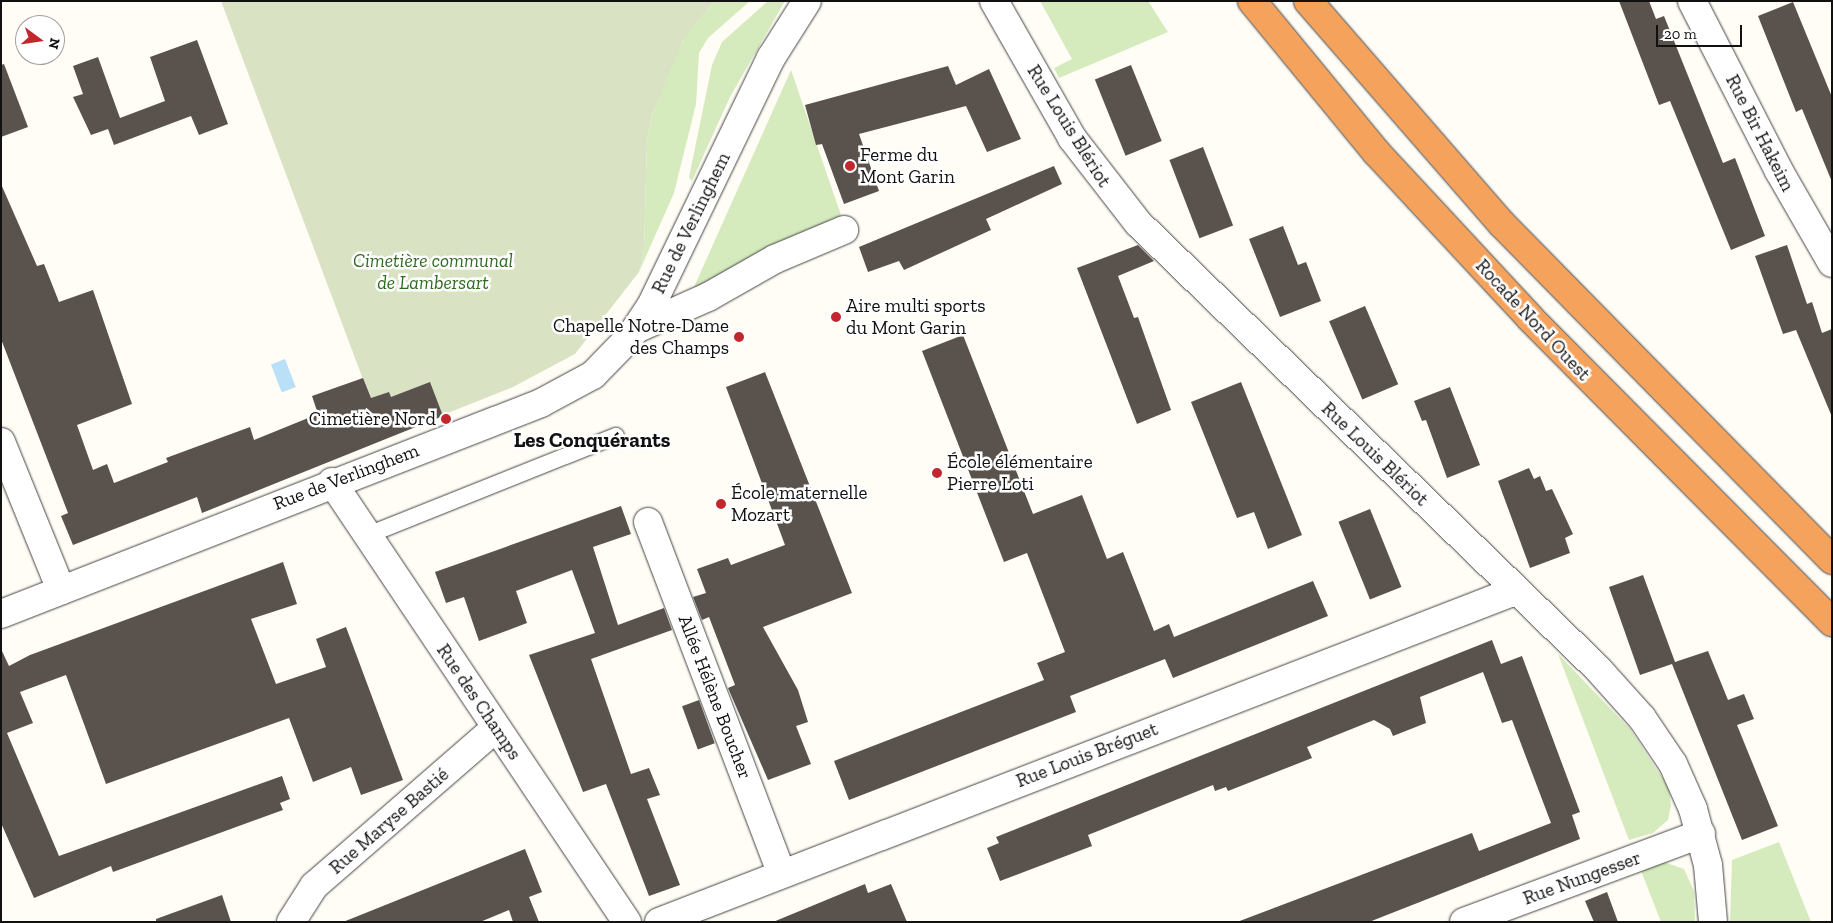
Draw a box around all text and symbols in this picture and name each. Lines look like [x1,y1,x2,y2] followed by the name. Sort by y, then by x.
[15,15,65,65] north arrow
[1658,15,1744,47] scale bar
[1664,25,1697,43] text: 20 m
[45,36,64,51] text: N
[1022,61,1116,191] street label: Rue Louis Blériot
[1721,71,1799,195] street label: Rue Bir Hakeim
[860,144,955,188] place label: Ferme du Mont Garin
[647,148,735,298] street label: Rue de Verlinghem
[844,160,856,172] marker: Ferme du Mont Garin
[353,250,513,294] park label: Cimetière communal de Lambersart
[1471,255,1595,385] street label: Rocade Nord Ouest
[846,295,986,339] place label: Aire multi sports du Mont Garin
[830,311,842,323] marker: Aire multi sports du Mont Garin
[553,315,729,359] place label: Chapelle Notre-Dame des Champs
[733,331,745,343] marker: Chapelle Notre-Dame des Champs
[1317,397,1433,511] street label: Rue Louis Blériot
[309,408,436,430] place label: Cimetière Nord
[440,413,452,425] marker: Cimetière Nord
[514,427,670,453] district label: Les Conquérants
[270,439,422,515] street label: Rue de Verlinghem
[947,451,1093,495] place label: École élémentaire Pierre Loti
[931,467,943,479] marker: École élémentaire Pierre Loti
[731,482,867,526] place label: École maternelle Mozart
[715,498,727,510] marker: École maternelle Mozart
[673,612,757,782] street label: Allée Hélène Boucher
[432,640,526,764] street label: Rue des Champs
[1013,718,1161,792] street label: Rue Louis Bréguet
[325,763,453,879] street label: Rue Maryse Bastié
[1520,846,1644,910] street label: Rue Nungesser

